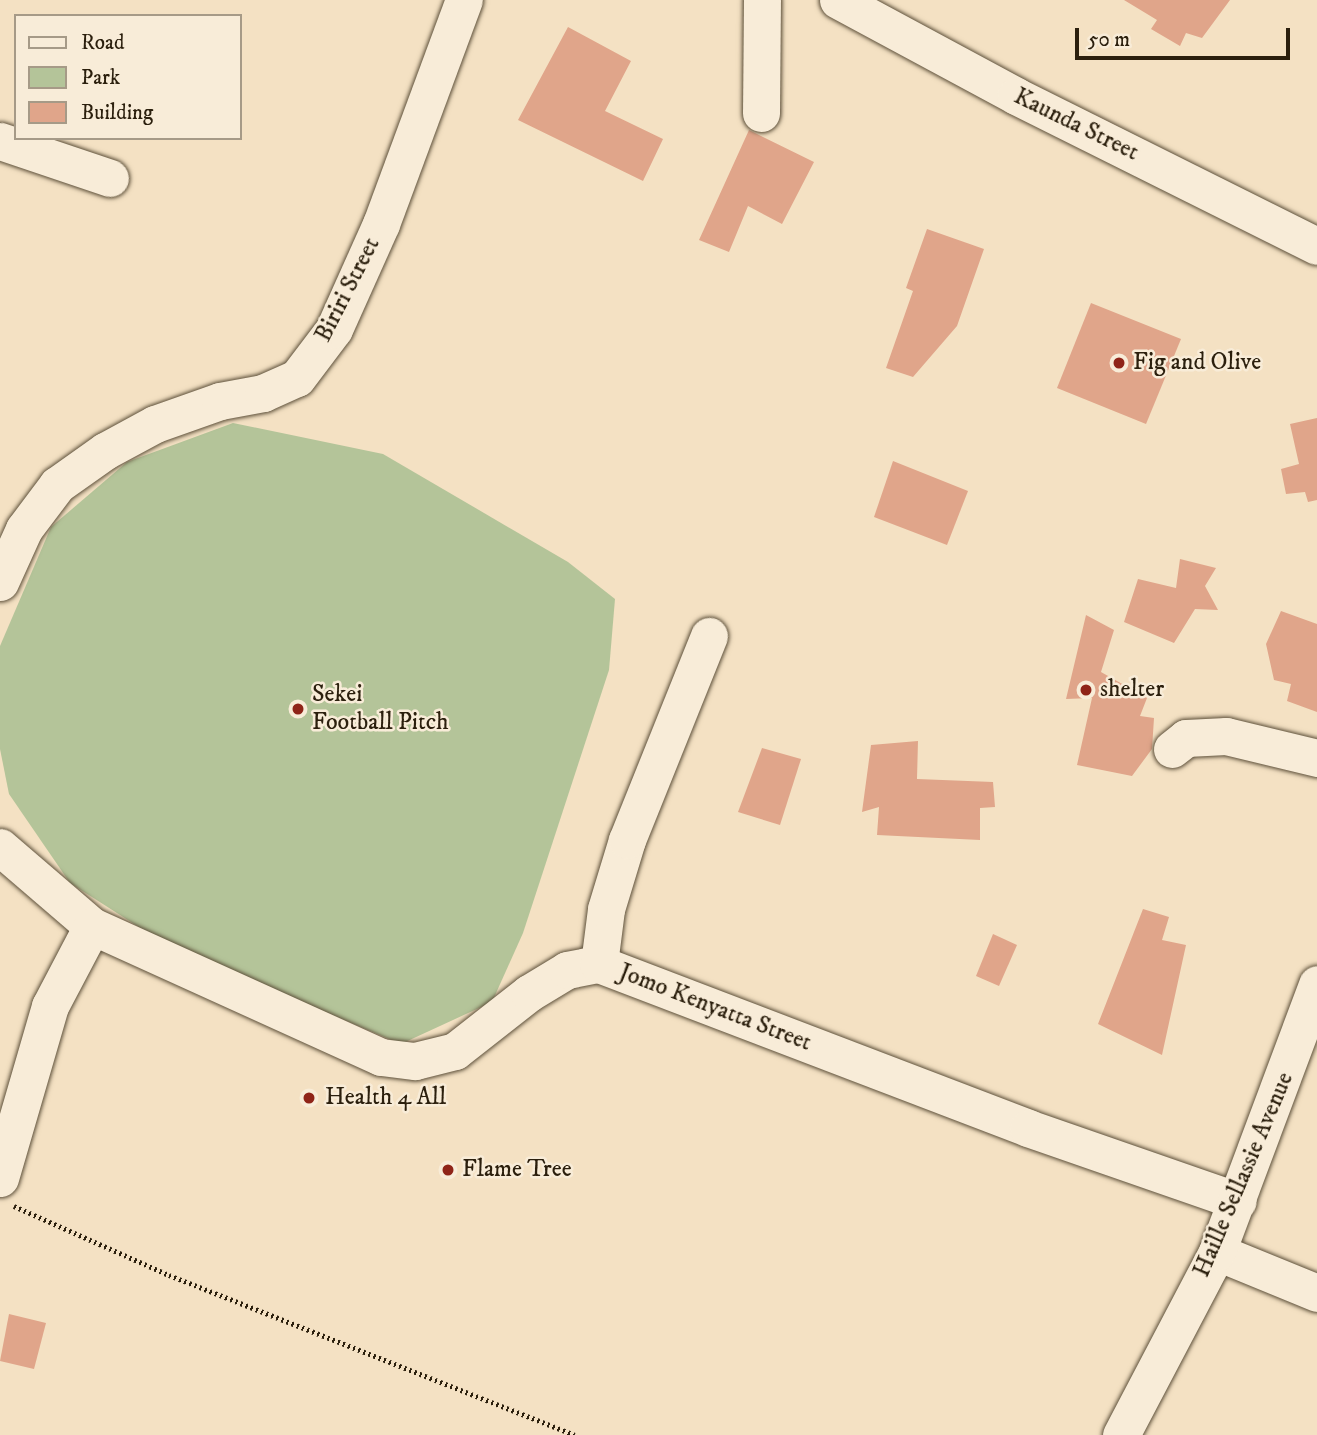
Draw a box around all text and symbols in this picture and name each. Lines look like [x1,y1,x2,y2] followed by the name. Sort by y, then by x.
[14,14,242,140] legend
[1079,14,1294,58] scale bar
[1088,27,1130,53] text: 50 m
[81,30,125,56] text: Road
[81,65,120,91] text: Park
[1009,82,1143,168] street label: Kaunda Street
[81,100,153,126] text: Building
[309,233,387,347] street label: Biriri Street
[1133,349,1261,377] place label: Fig and Olive
[1111,355,1127,371] marker: Fig and Olive
[1100,676,1164,704] place label: shelter
[312,681,449,737] place label: Sekei Football Pitch
[1078,682,1094,698] marker: shelter
[290,701,306,717] marker: Sekei Football Pitch
[615,958,815,1058] street label: Jomo Kenyatta Street
[1188,1068,1300,1282] street label: Haille Sellassie Avenue
[325,1084,446,1112] place label: Health 4 All
[299,1088,319,1108] marker: Health 4 All
[462,1156,572,1184] place label: Flame Tree
[440,1162,456,1178] marker: Flame Tree

